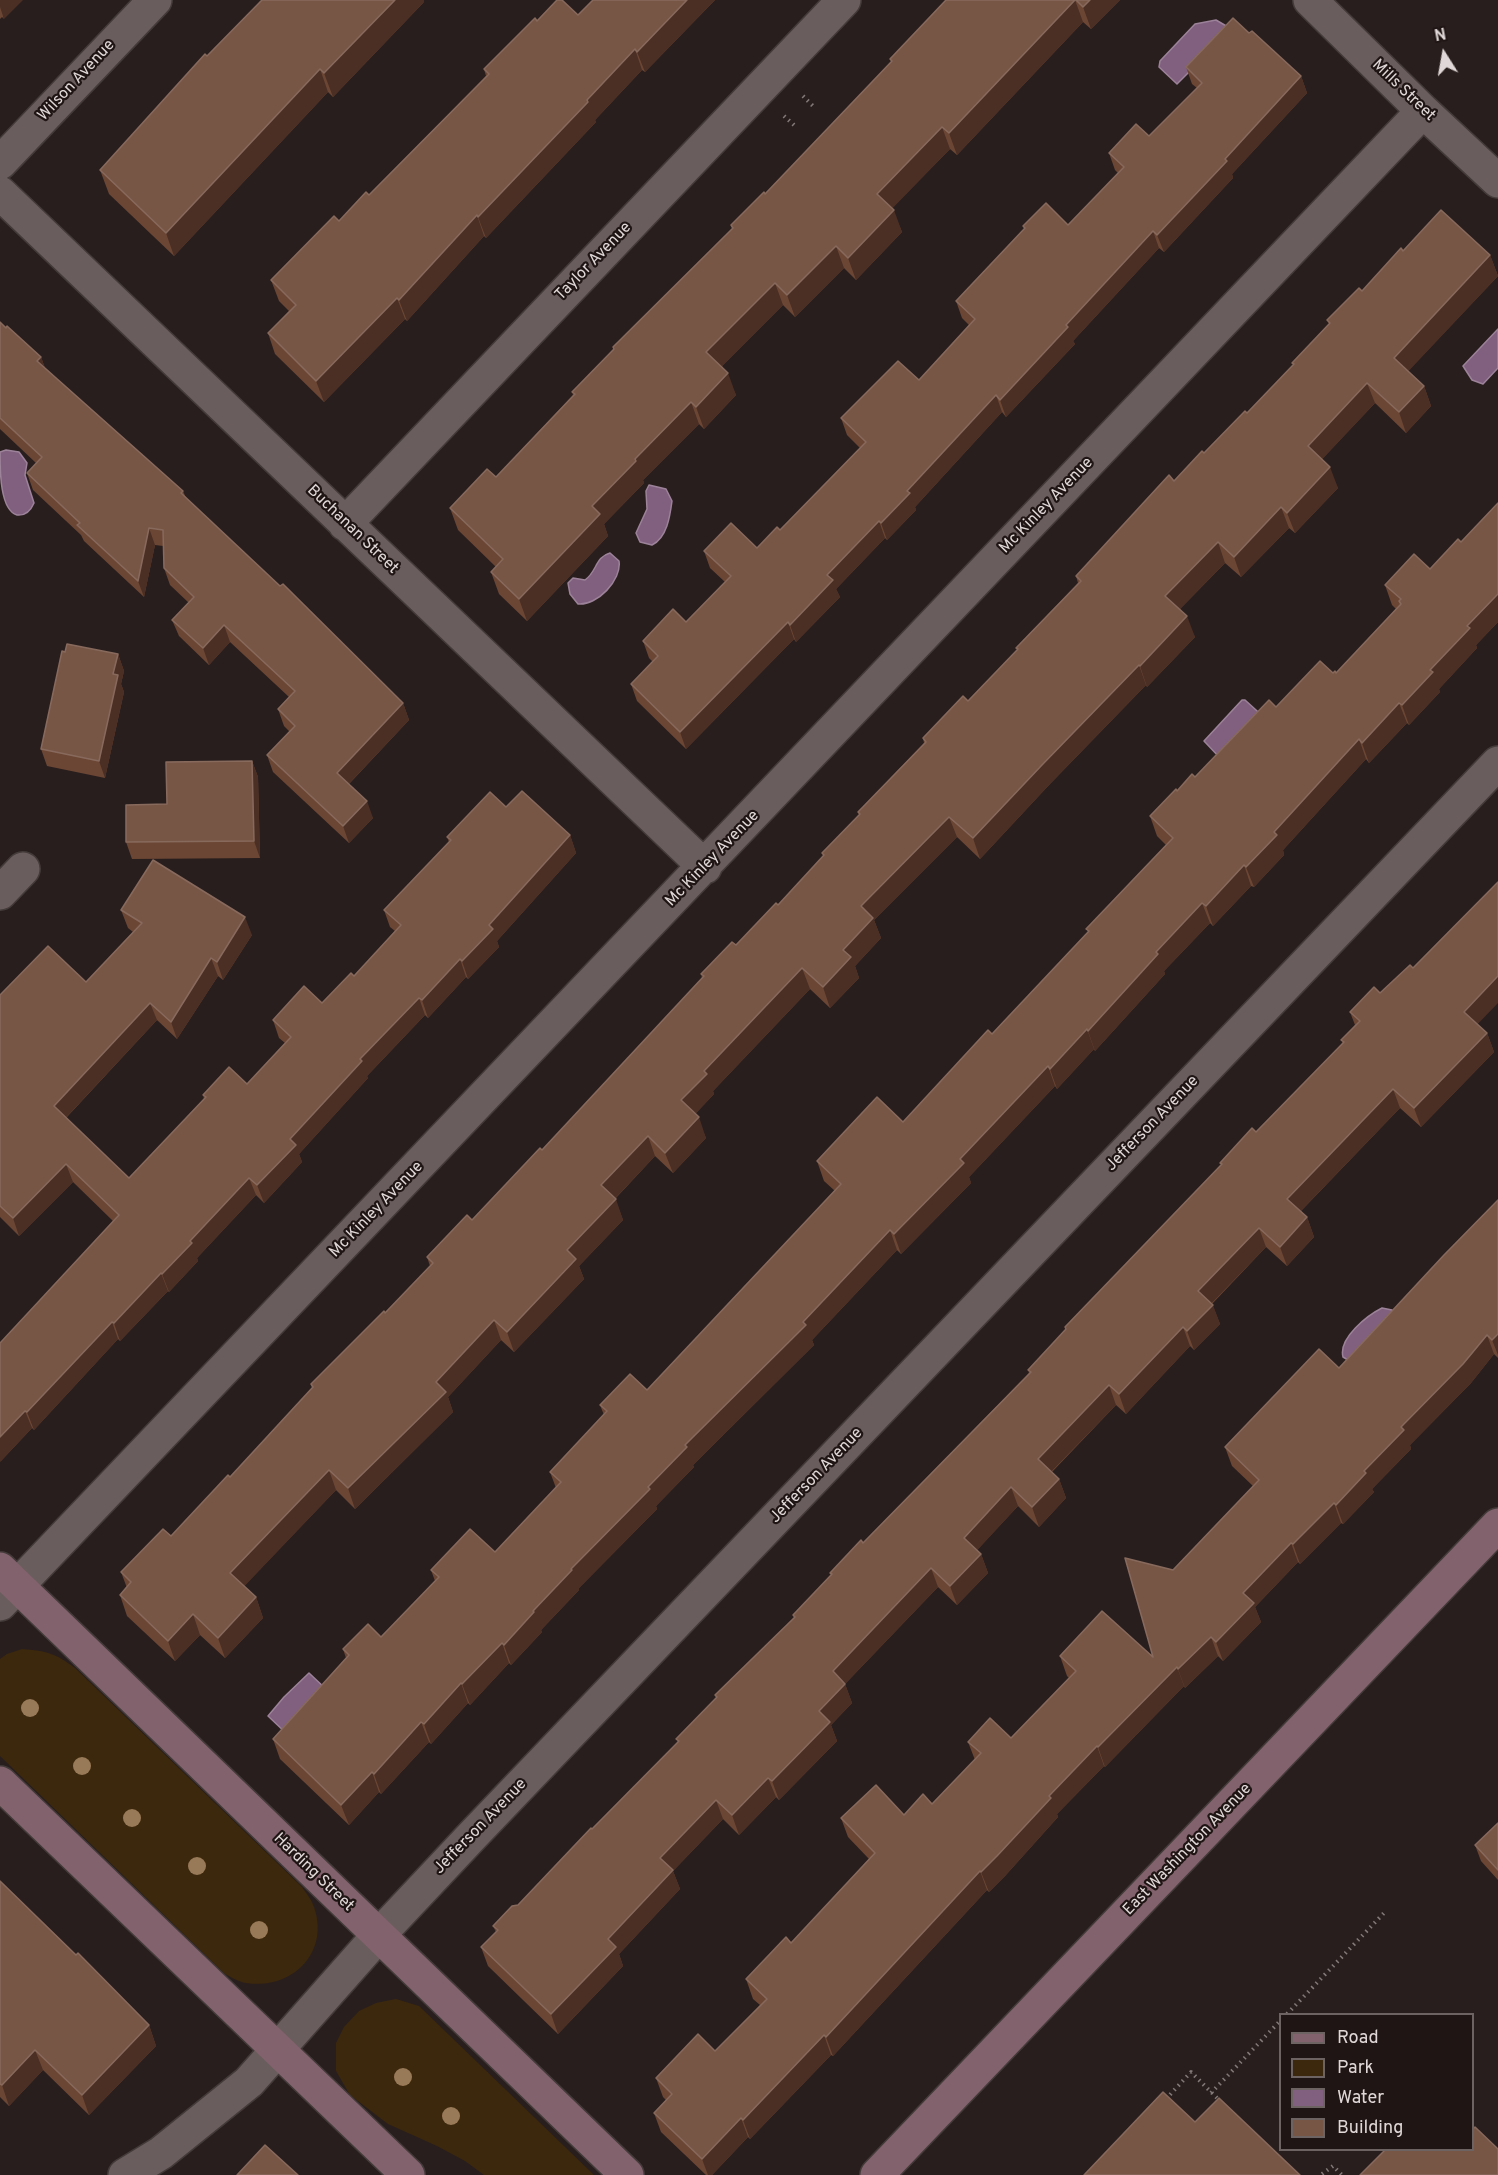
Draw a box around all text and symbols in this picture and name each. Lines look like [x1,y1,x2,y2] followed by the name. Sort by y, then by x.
[1414,24,1474,84] north arrow
[1433,25,1448,47] text: N
[34,36,120,126] street label: Wilson Avenue
[1367,56,1439,126] street label: Mills Street
[552,219,636,305] street label: Taylor Avenue
[996,454,1098,558] street label: Mc Kinley Avenue
[302,482,402,578] street label: Buchanan Street
[662,807,764,911] street label: Mc Kinley Avenue
[1103,1072,1203,1176] street label: Jefferson Avenue
[326,1158,428,1262] street label: Mc Kinley Avenue
[767,1424,867,1528] street label: Jefferson Avenue
[431,1775,531,1879] street label: Jefferson Avenue
[1120,1780,1256,1920] street label: East Washington Avenue
[269,1830,357,1916] street label: Harding Street
[1279,2013,1474,2151] legend
[1337,2027,1379,2050] text: Road
[1337,2057,1374,2080] text: Park
[1337,2087,1384,2110] text: Water
[1337,2117,1403,2140] text: Building

